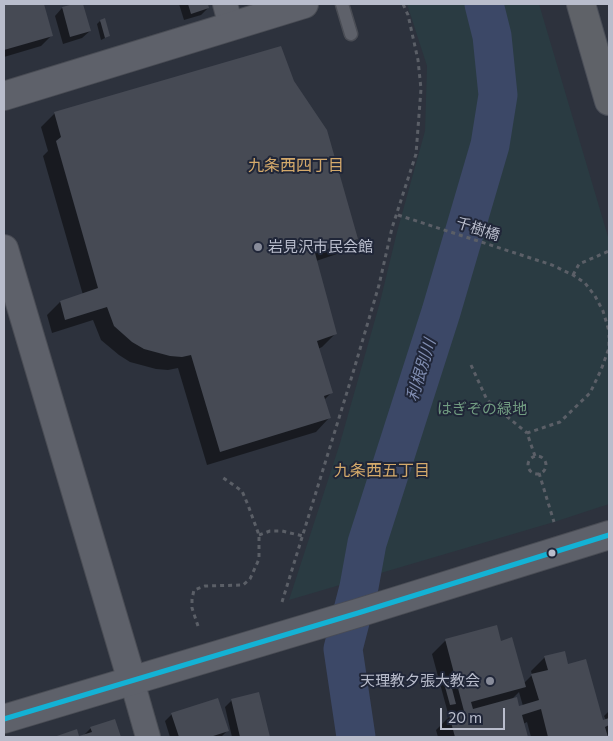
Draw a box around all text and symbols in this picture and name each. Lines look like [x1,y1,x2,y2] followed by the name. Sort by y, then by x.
[248,156,344,176] district label: 九条西四丁目
[454,213,502,245] street label: 千樹橋
[268,238,373,256] place label: 岩見沢市民会館
[252,241,264,253] marker: 岩見沢市民会館
[402,337,440,403] water label: 利根別川
[437,400,527,418] park label: はぎぞの緑地
[334,461,430,481] district label: 九条西五丁目
[547,548,557,558] unlabelled marker
[360,672,480,690] place label: 天理教夕張大教会
[484,675,496,687] marker: 天理教夕張大教会
[443,698,508,730] scale bar
[448,708,482,726] text: 20 m

